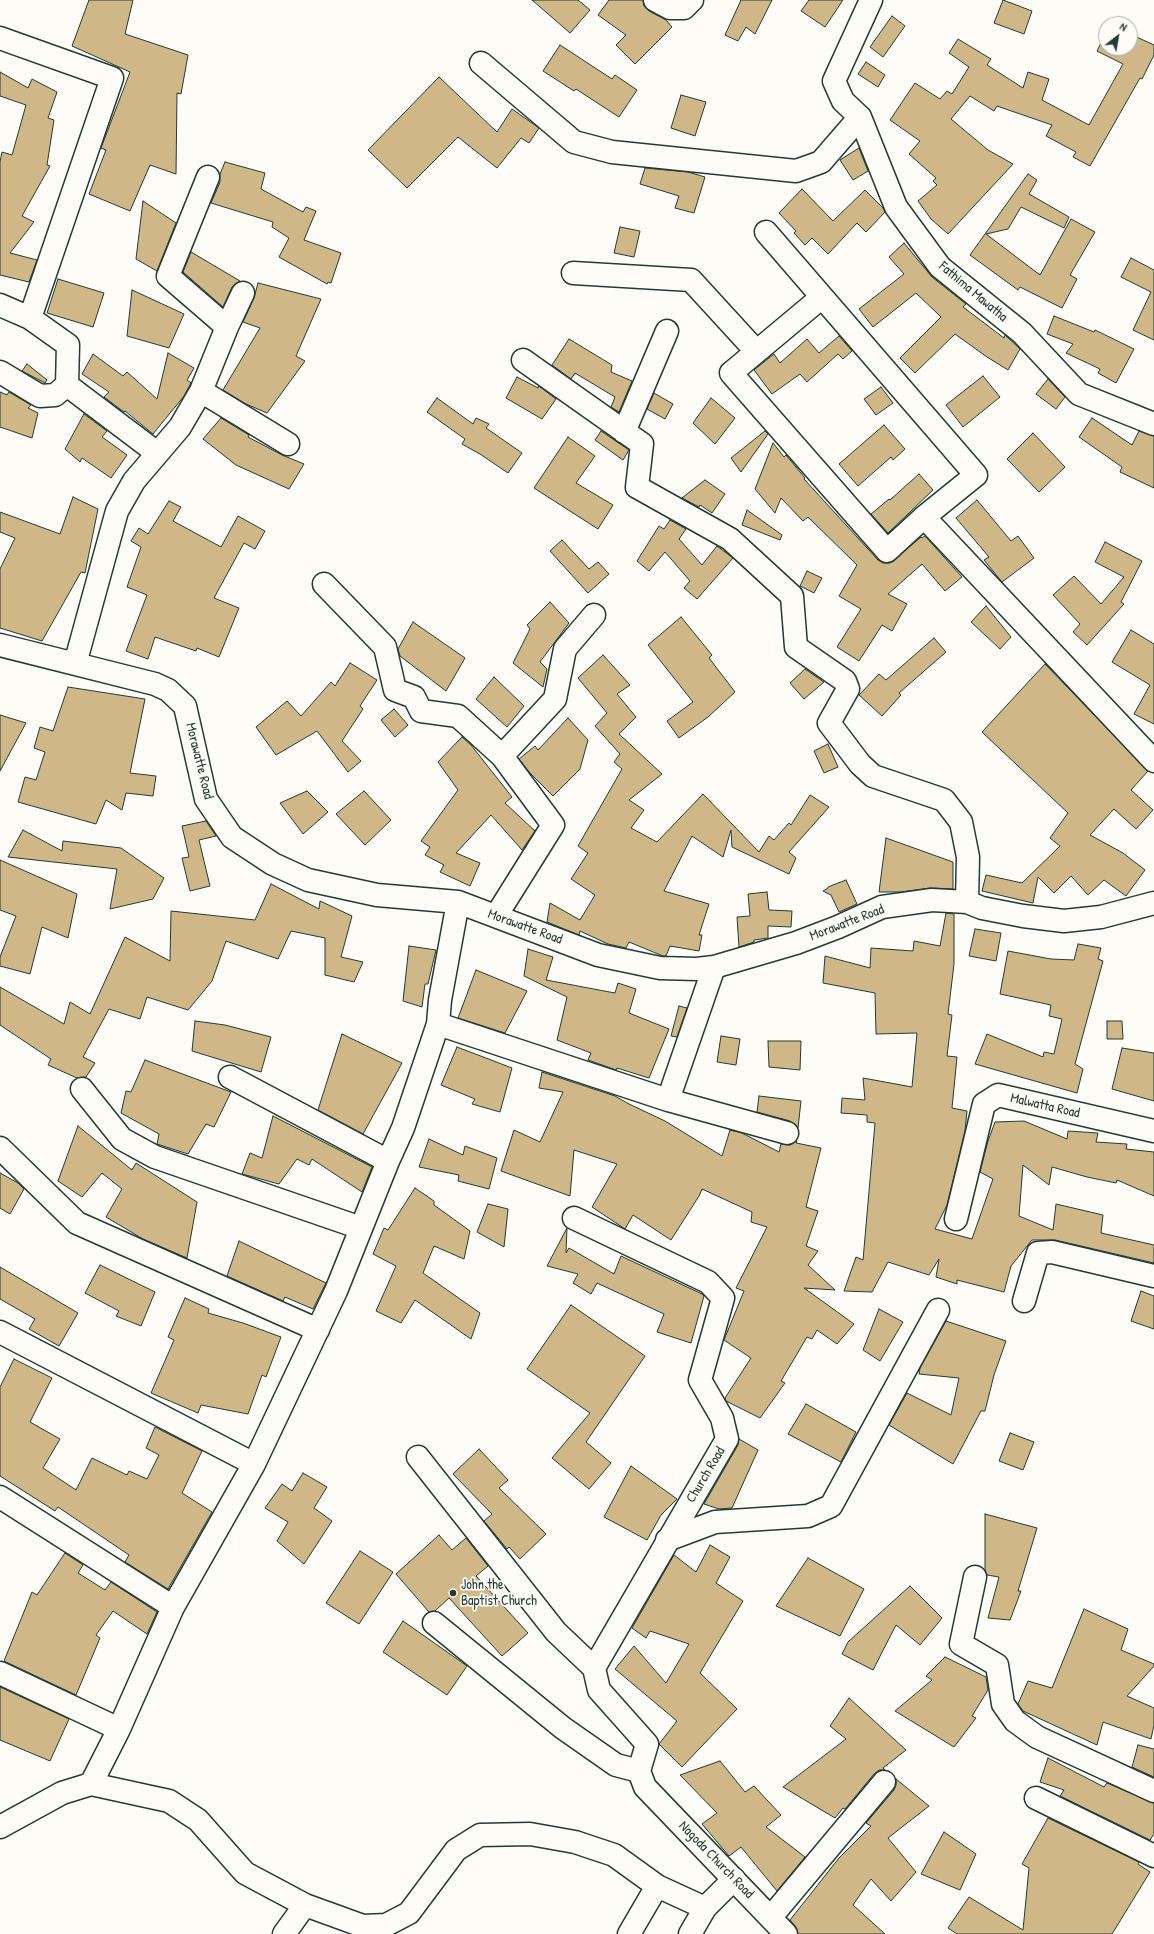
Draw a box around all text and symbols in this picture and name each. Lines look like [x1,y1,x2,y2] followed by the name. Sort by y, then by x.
[1098,16,1138,56] north arrow
[1118,19,1130,34] text: N
[935,258,1011,326] street label: Fathima Mawatha
[181,721,217,801] street label: Morawatte Road
[807,901,887,945] street label: Morawatte Road
[485,906,565,948] street label: Morawatte Road
[1009,1090,1081,1122] street label: Malwatta Road
[683,1444,729,1506] street label: Church Road
[461,1577,537,1610] place label: John the Baptist Church
[448,1588,458,1598] marker: John the Baptist Church
[675,1818,757,1902] street label: Nagoda Church Road

